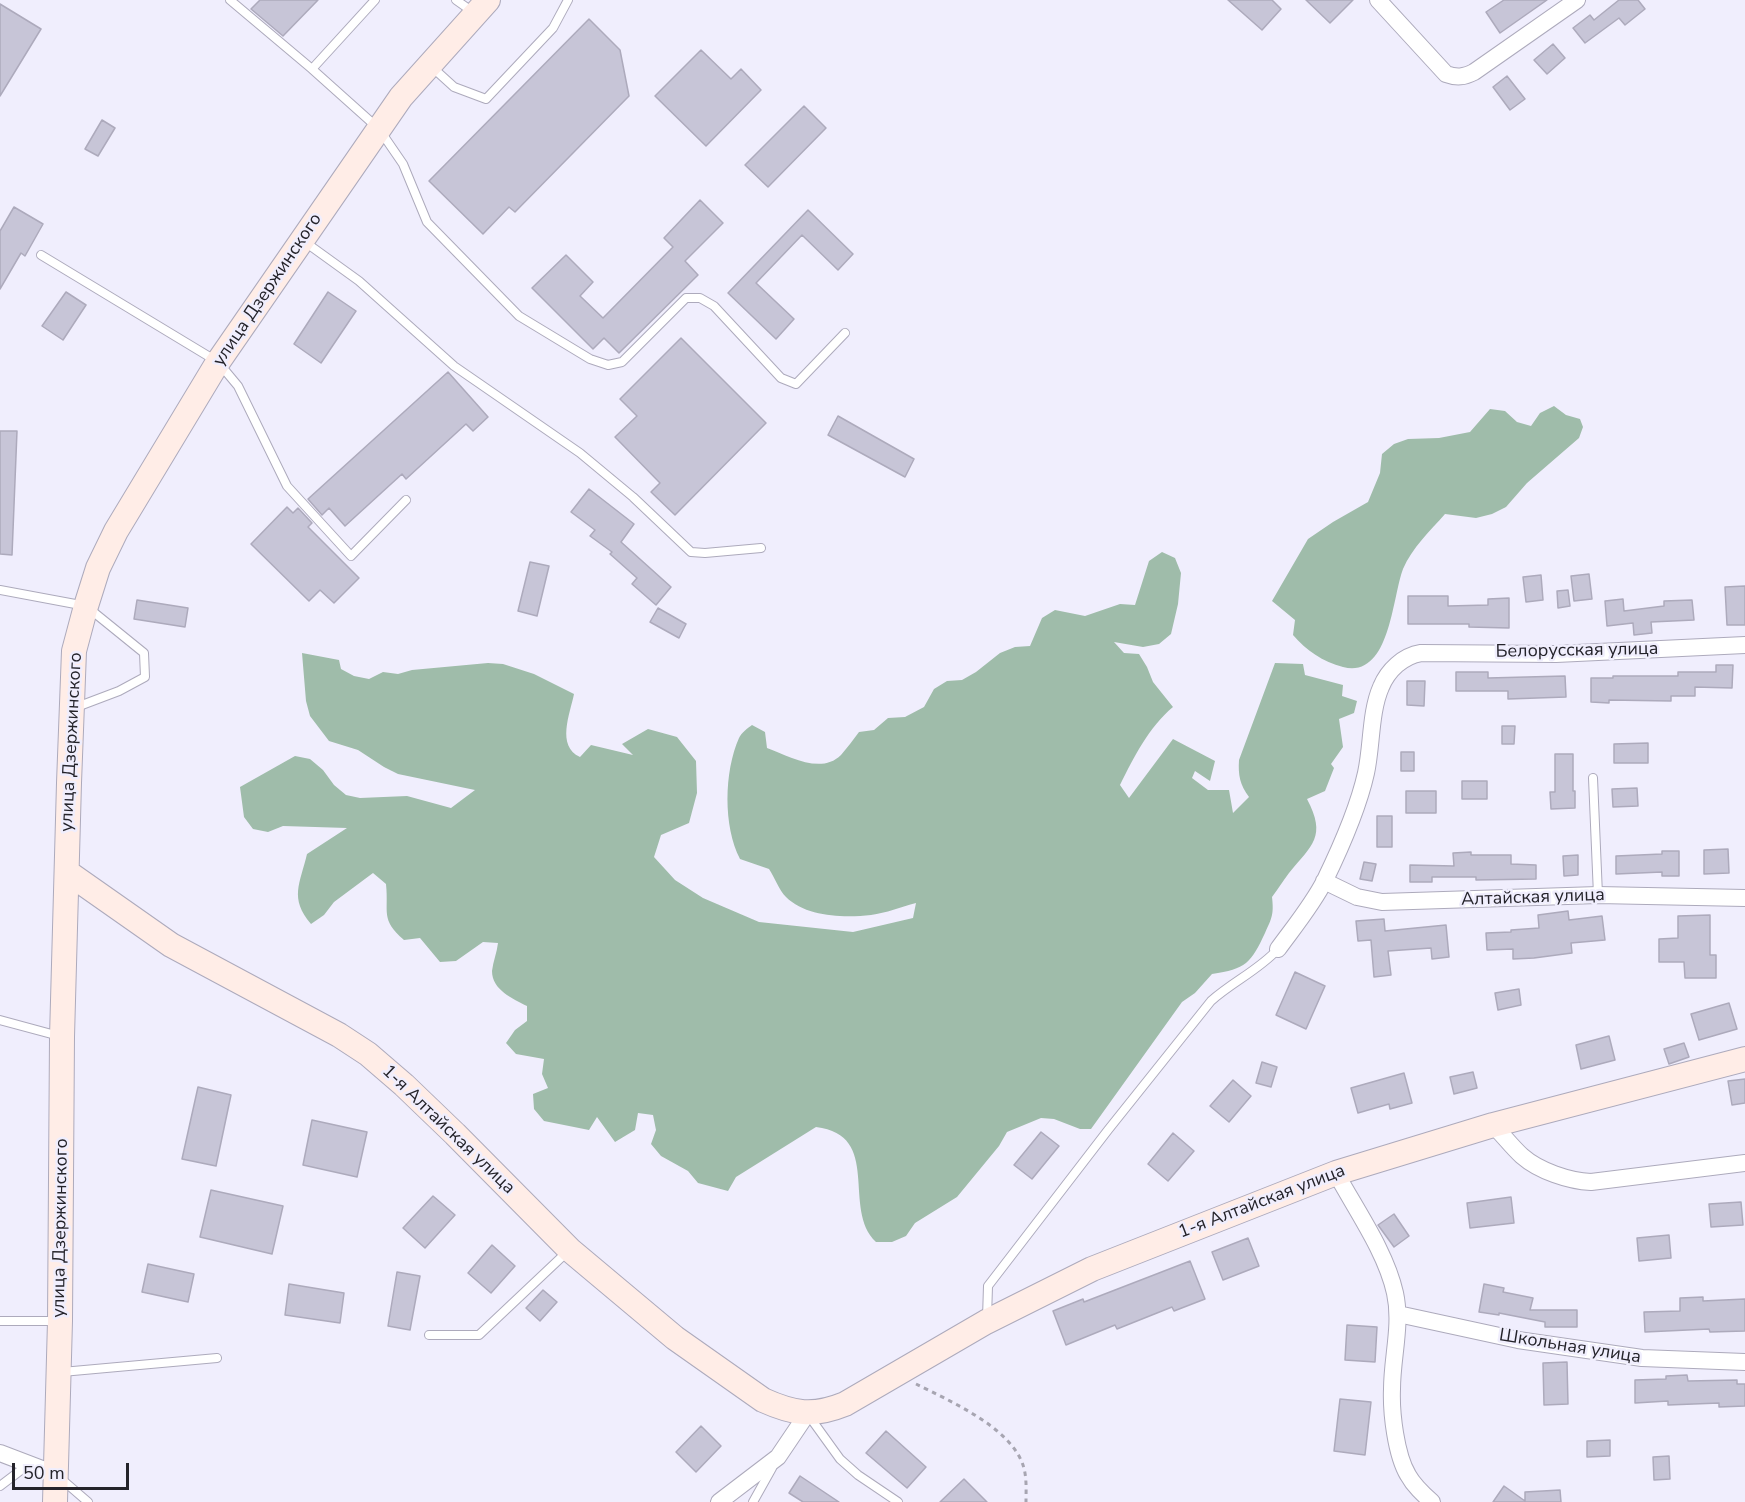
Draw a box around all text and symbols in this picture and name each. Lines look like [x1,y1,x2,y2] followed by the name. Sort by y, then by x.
[209,210,327,370] street label: улица Дзержинского
[1495,639,1659,663] street label: Белорусская улица
[57,652,87,832] street label: улица Дзержинского
[1461,885,1605,911] street label: Алтайская улица
[377,1061,519,1199] street label: 1-я Алтайская улица
[49,1138,73,1318] street label: улица Дзержинского
[1176,1160,1348,1244] street label: 1-я Алтайская улица
[1498,1325,1642,1369] street label: Школьная улица
[15,1451,132,1489] scale bar
[23,1461,65,1485] text: 50 m

